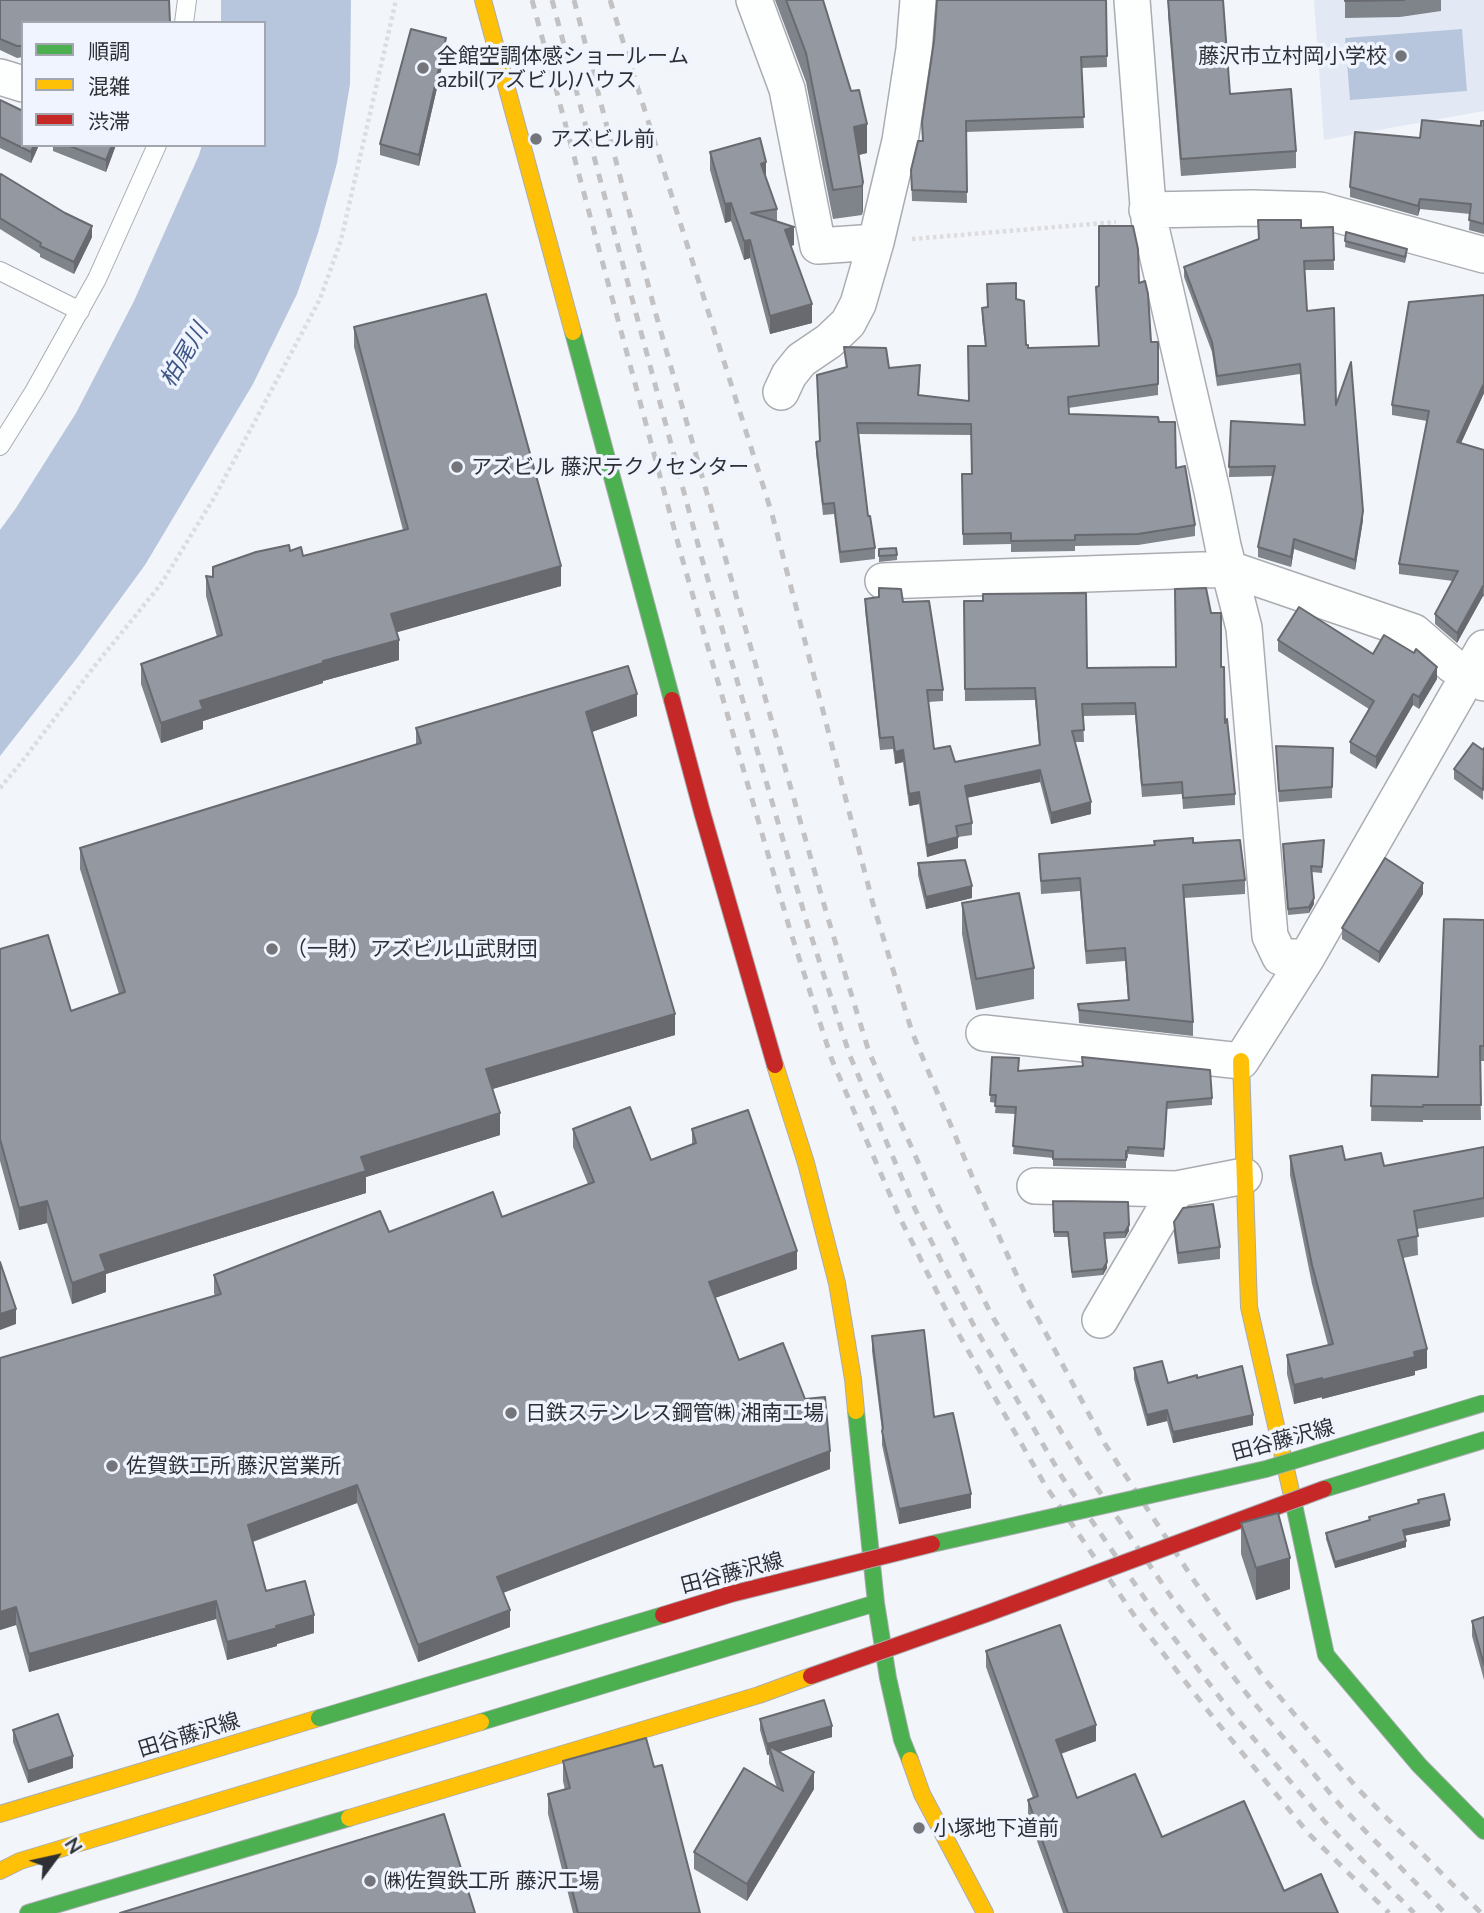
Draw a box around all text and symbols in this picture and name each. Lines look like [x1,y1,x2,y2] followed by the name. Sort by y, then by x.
[21,21,266,147] legend
[88,38,130,63] text: 順調
[437,43,689,93] place label: 全館空調体感ショールーム azbil(アズビル)ハウス
[1198,43,1387,69] place label: 藤沢市立村岡小学校
[1393,48,1409,64] marker: 藤沢市立村岡小学校
[415,60,431,76] marker: 全館空調体感ショールーム azbil(アズビル)ハウス
[88,73,130,98] text: 混雑
[88,108,130,133] text: 渋滞
[550,126,655,152] place label: アズビル前
[528,131,544,147] marker: アズビル前
[154,318,214,392] water label: 柏尾川
[471,454,749,480] place label: アズビル 藤沢テクノセンター
[449,459,465,475] marker: アズビル 藤沢テクノセンター
[286,936,538,962] place label: （一財）アズビル山武財団
[264,941,280,957] marker: （一財）アズビル山武財団
[525,1400,824,1426] place label: 日鉄ステンレス鋼管㈱ 湘南工場
[503,1405,519,1421] marker: 日鉄ステンレス鋼管㈱ 湘南工場
[1229,1414,1337,1466] street label: 田谷藤沢線
[126,1453,341,1479] place label: 佐賀鉄工所 藤沢営業所
[104,1458,120,1474] marker: 佐賀鉄工所 藤沢営業所
[678,1547,786,1599] street label: 田谷藤沢線
[135,1708,243,1762] street label: 田谷藤沢線
[933,1815,1059,1841] place label: 小塚地下道前
[911,1820,927,1836] marker: 小塚地下道前
[21,1822,91,1892] north arrow
[60,1833,88,1858] text: N
[384,1868,599,1894] place label: ㈱佐賀鉄工所 藤沢工場
[362,1873,378,1889] marker: ㈱佐賀鉄工所 藤沢工場

